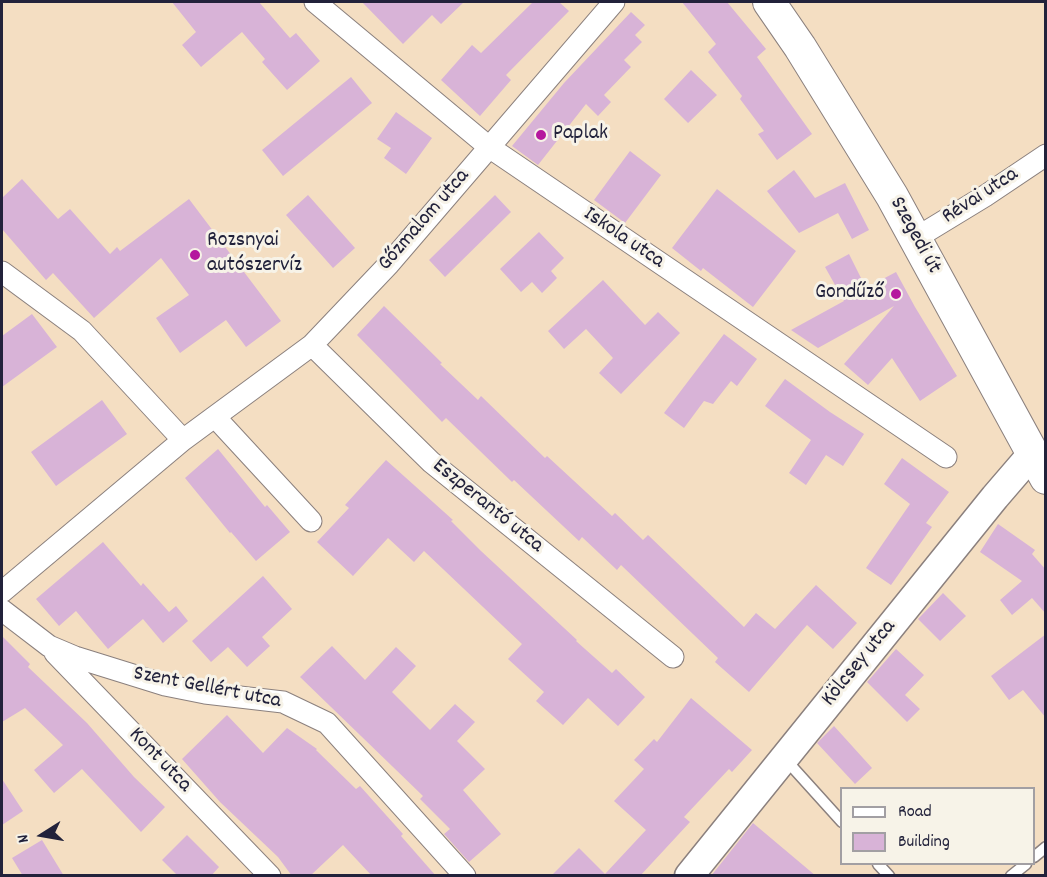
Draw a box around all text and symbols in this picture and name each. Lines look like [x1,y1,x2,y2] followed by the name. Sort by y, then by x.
[553,122,608,148] place label: Paplak
[534,128,548,142] marker: Paplak
[938,163,1024,231] street label: Révai utca
[373,165,477,277] street label: Gőzmalom utca
[882,193,946,279] street label: Szegedi út
[577,202,669,276] street label: Iskola utca
[207,229,302,280] place label: Rozsnyai autószervíz
[188,248,202,262] marker: Rozsnyai autószervíz
[815,281,884,307] place label: Gondűző
[889,287,903,301] marker: Gondűző
[426,454,548,560] street label: Eszperantó utca
[817,615,903,713] street label: Kölcsey utca
[131,662,283,716] street label: Szent Gellért utca
[122,723,196,799] street label: Kont utca
[840,787,1035,865] legend
[898,800,932,825] text: Road
[12,805,72,865] north arrow
[898,830,950,855] text: Building
[12,832,36,845] text: N

